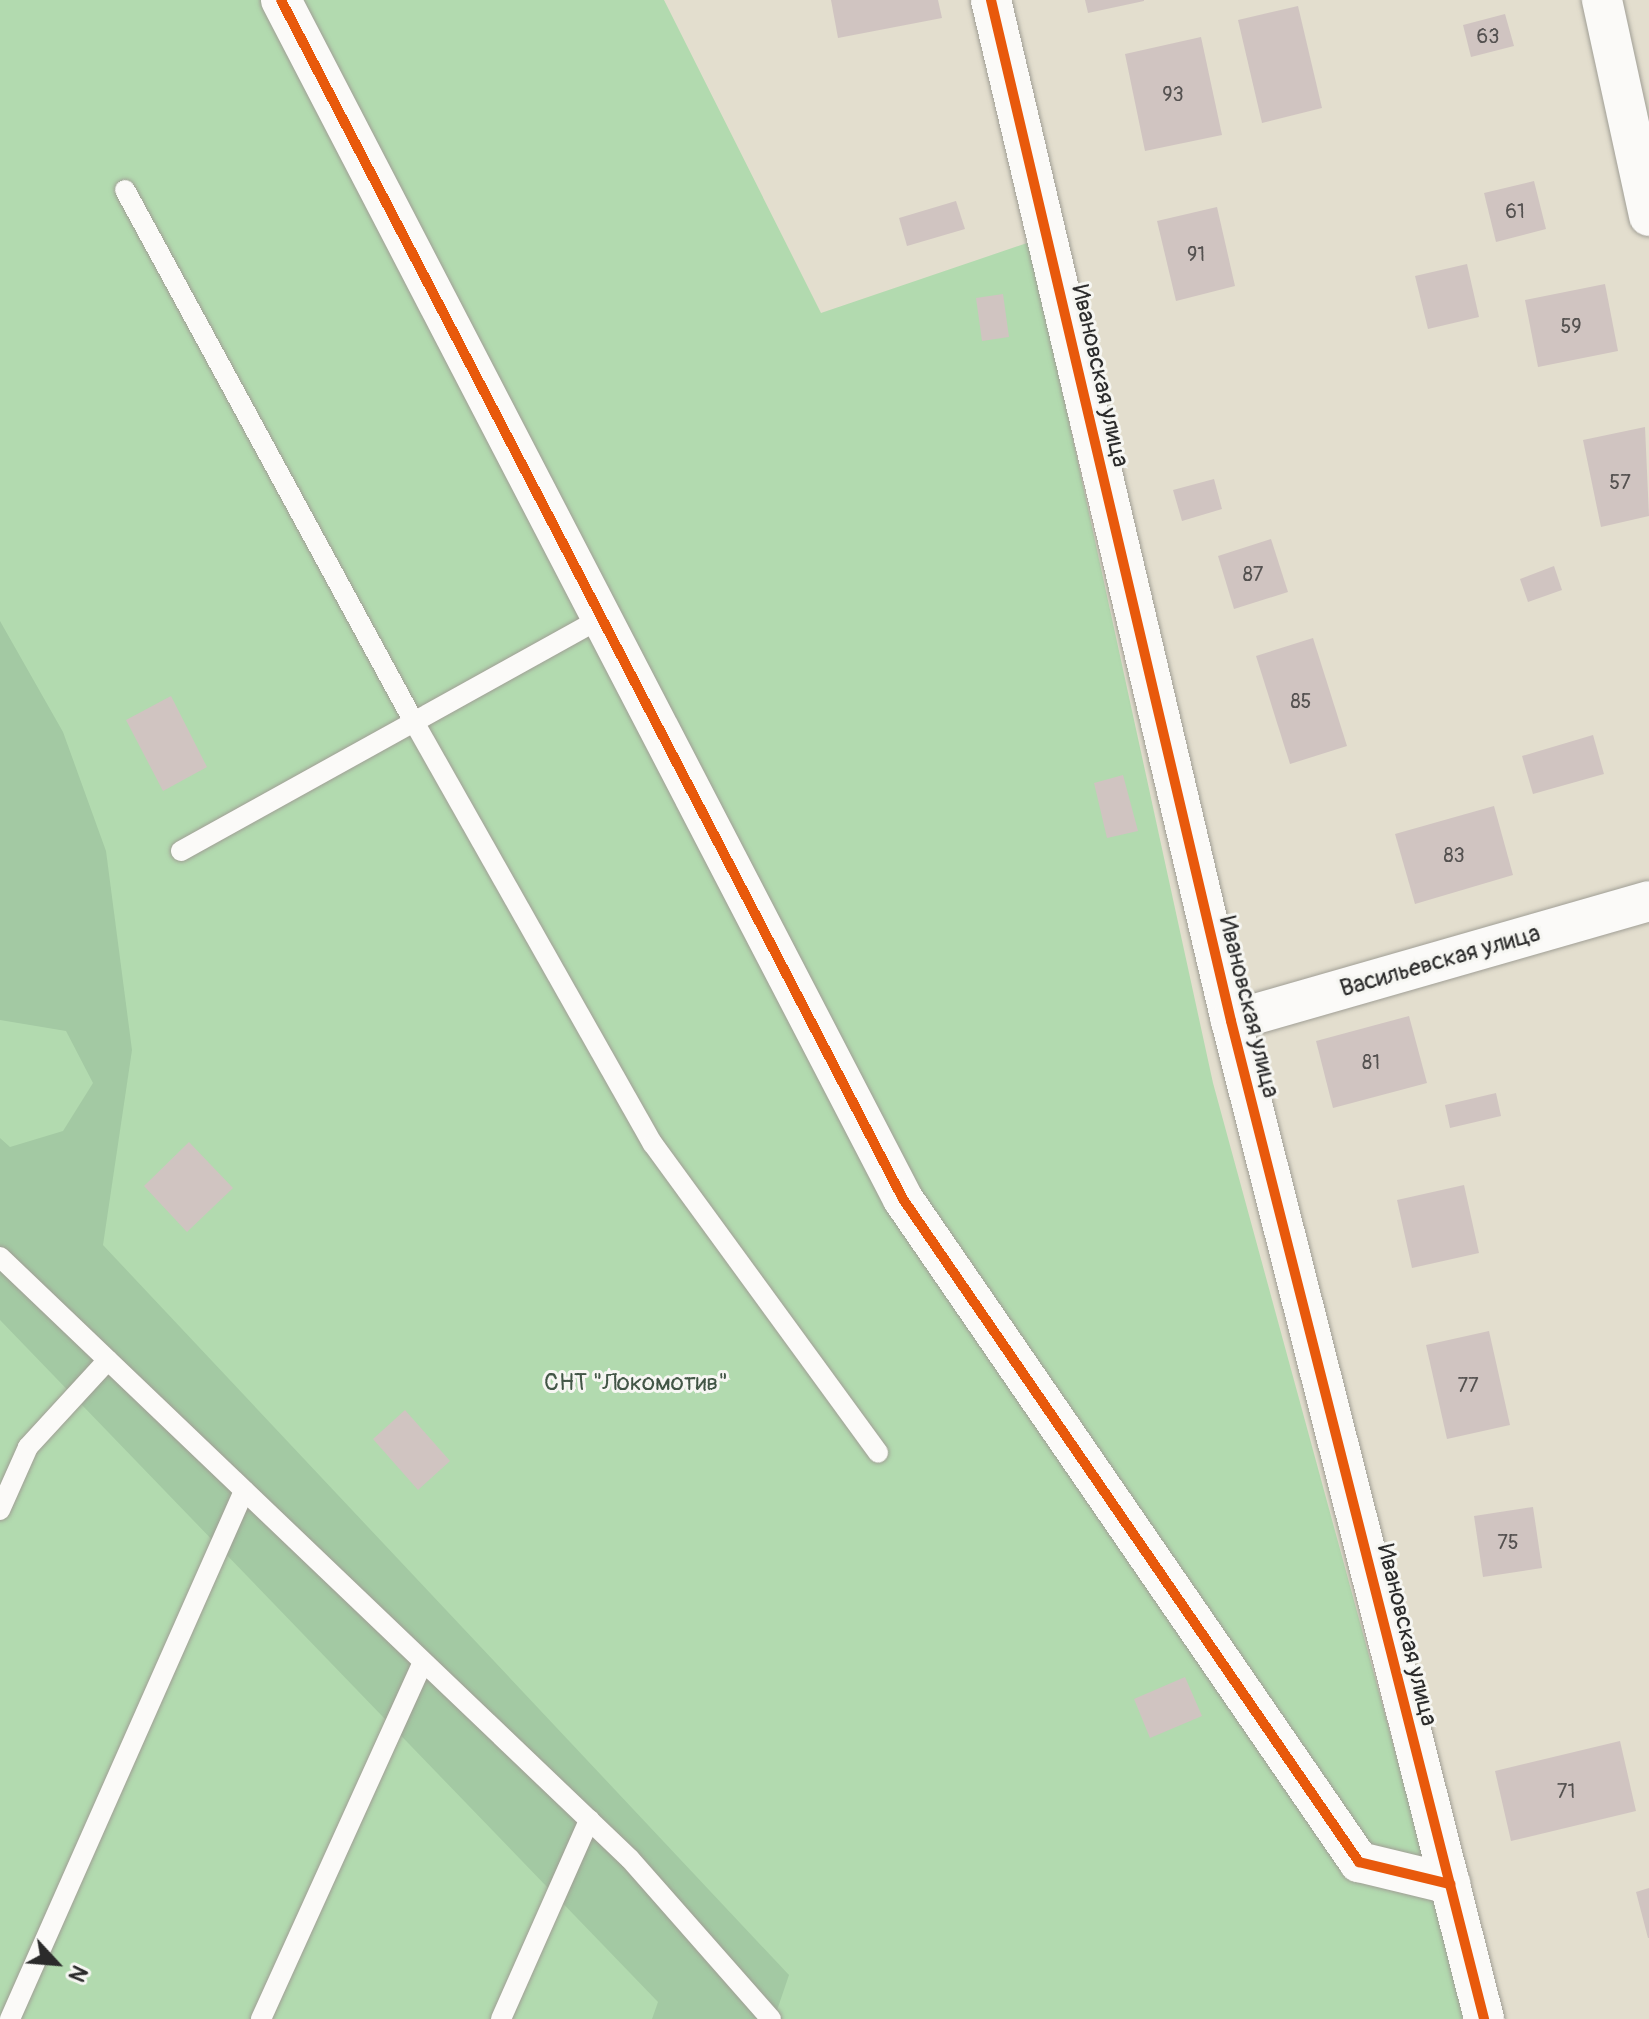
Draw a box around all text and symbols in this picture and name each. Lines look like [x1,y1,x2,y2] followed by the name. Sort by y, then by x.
[1477,24,1499,48] house number: 63
[1162,82,1184,106] house number: 93
[1505,199,1525,223] house number: 61
[1187,242,1205,266] house number: 91
[1065,282,1135,470] street label: Ивановская улица
[1560,314,1582,338] house number: 59
[1609,470,1631,494] house number: 57
[1243,562,1263,586] house number: 87
[1291,689,1311,713] house number: 85
[1443,843,1465,867] house number: 83
[1213,913,1285,1101] street label: Ивановская улица
[1337,919,1543,1003] street label: Васильевская улица
[1362,1050,1380,1074] house number: 81
[544,1369,728,1397] park label: СНТ "Локомотив"
[1457,1373,1479,1397] house number: 77
[1497,1530,1519,1554] house number: 75
[1371,1541,1443,1729] street label: Ивановская улица
[1557,1779,1575,1803] house number: 71
[16,1923,96,2003] north arrow
[62,1961,93,1986] text: N

